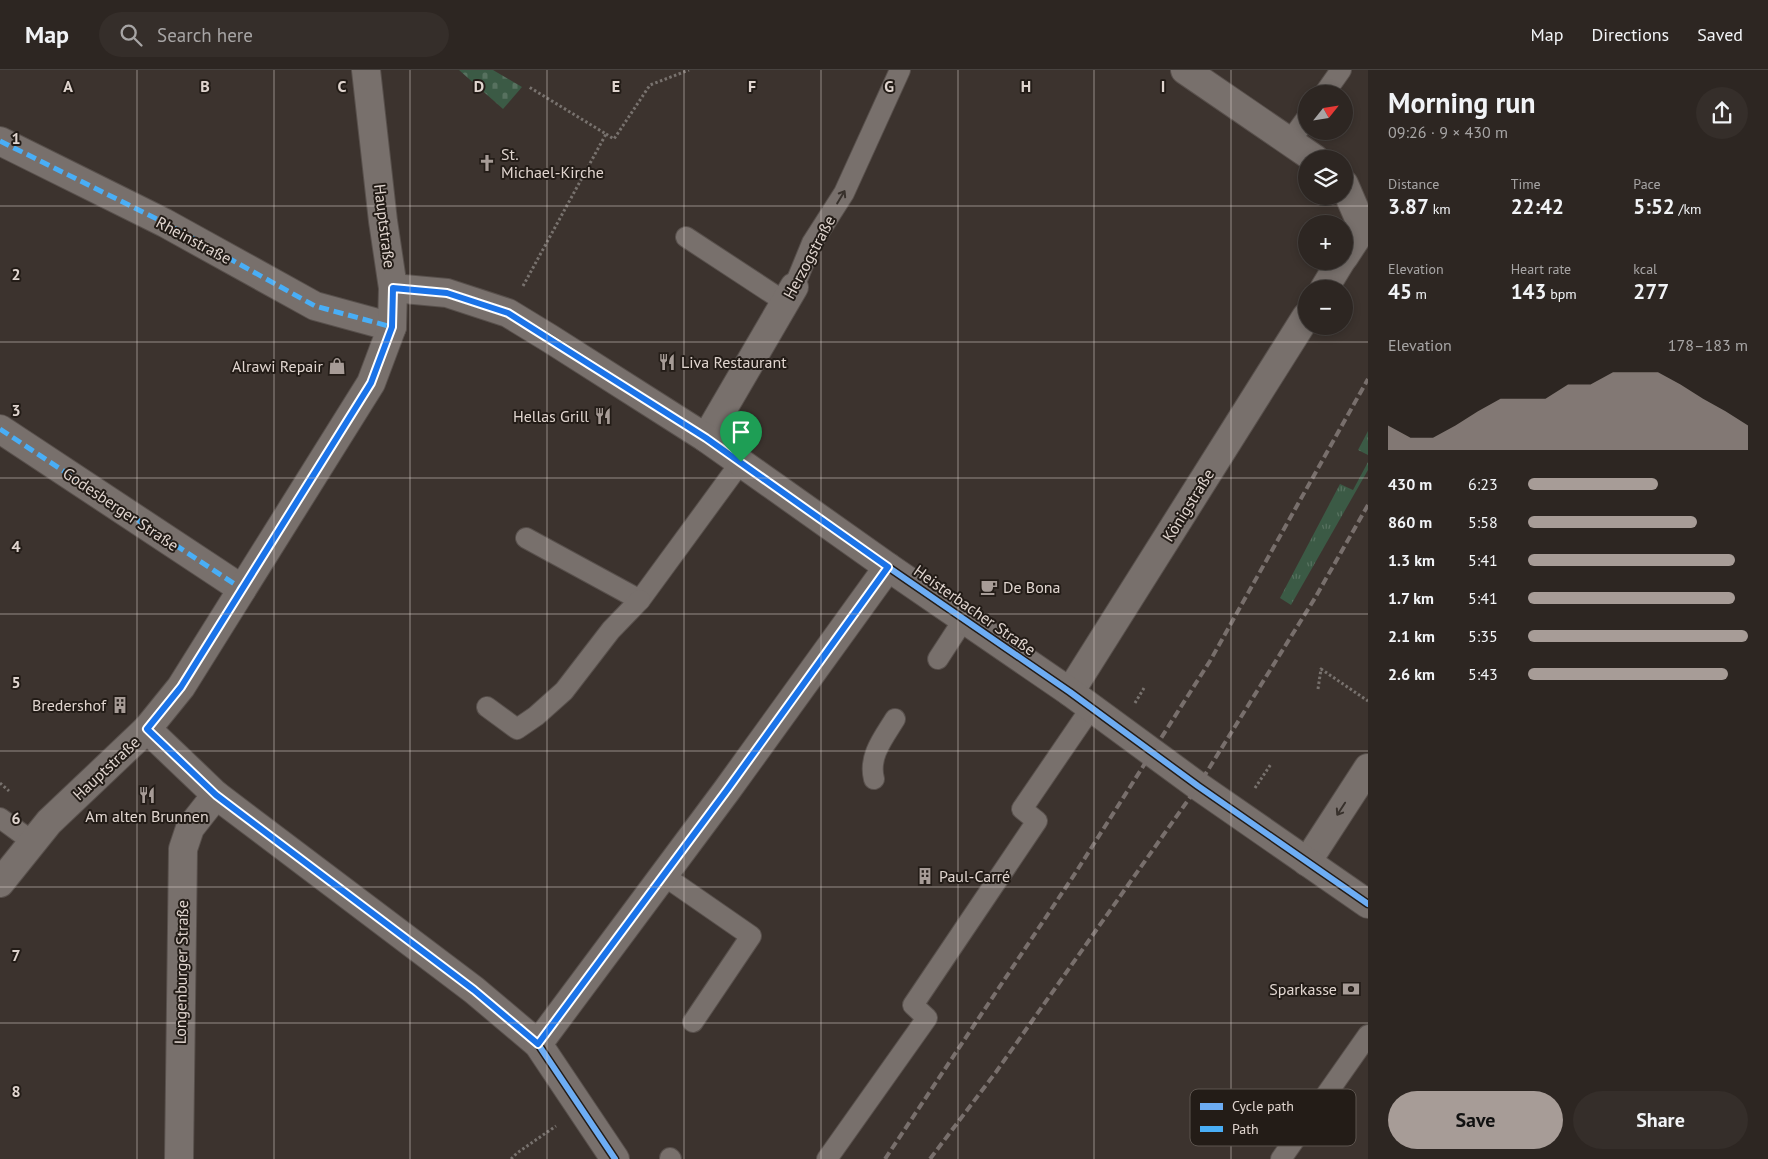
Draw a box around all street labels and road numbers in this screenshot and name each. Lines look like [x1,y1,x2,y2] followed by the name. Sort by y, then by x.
[370,183,400,269] street label: Hauptstraße
[153,212,235,268] street label: Rheinstraße
[779,212,839,302] street label: Herzogstraße
[59,463,183,555] street label: Godesberger Straße
[1158,465,1218,545] street label: Königstraße
[910,561,1040,659] street label: Heisterbacher Straße
[68,732,144,804] street label: Hauptstraße
[170,900,192,1044] street label: Longenburger Straße

